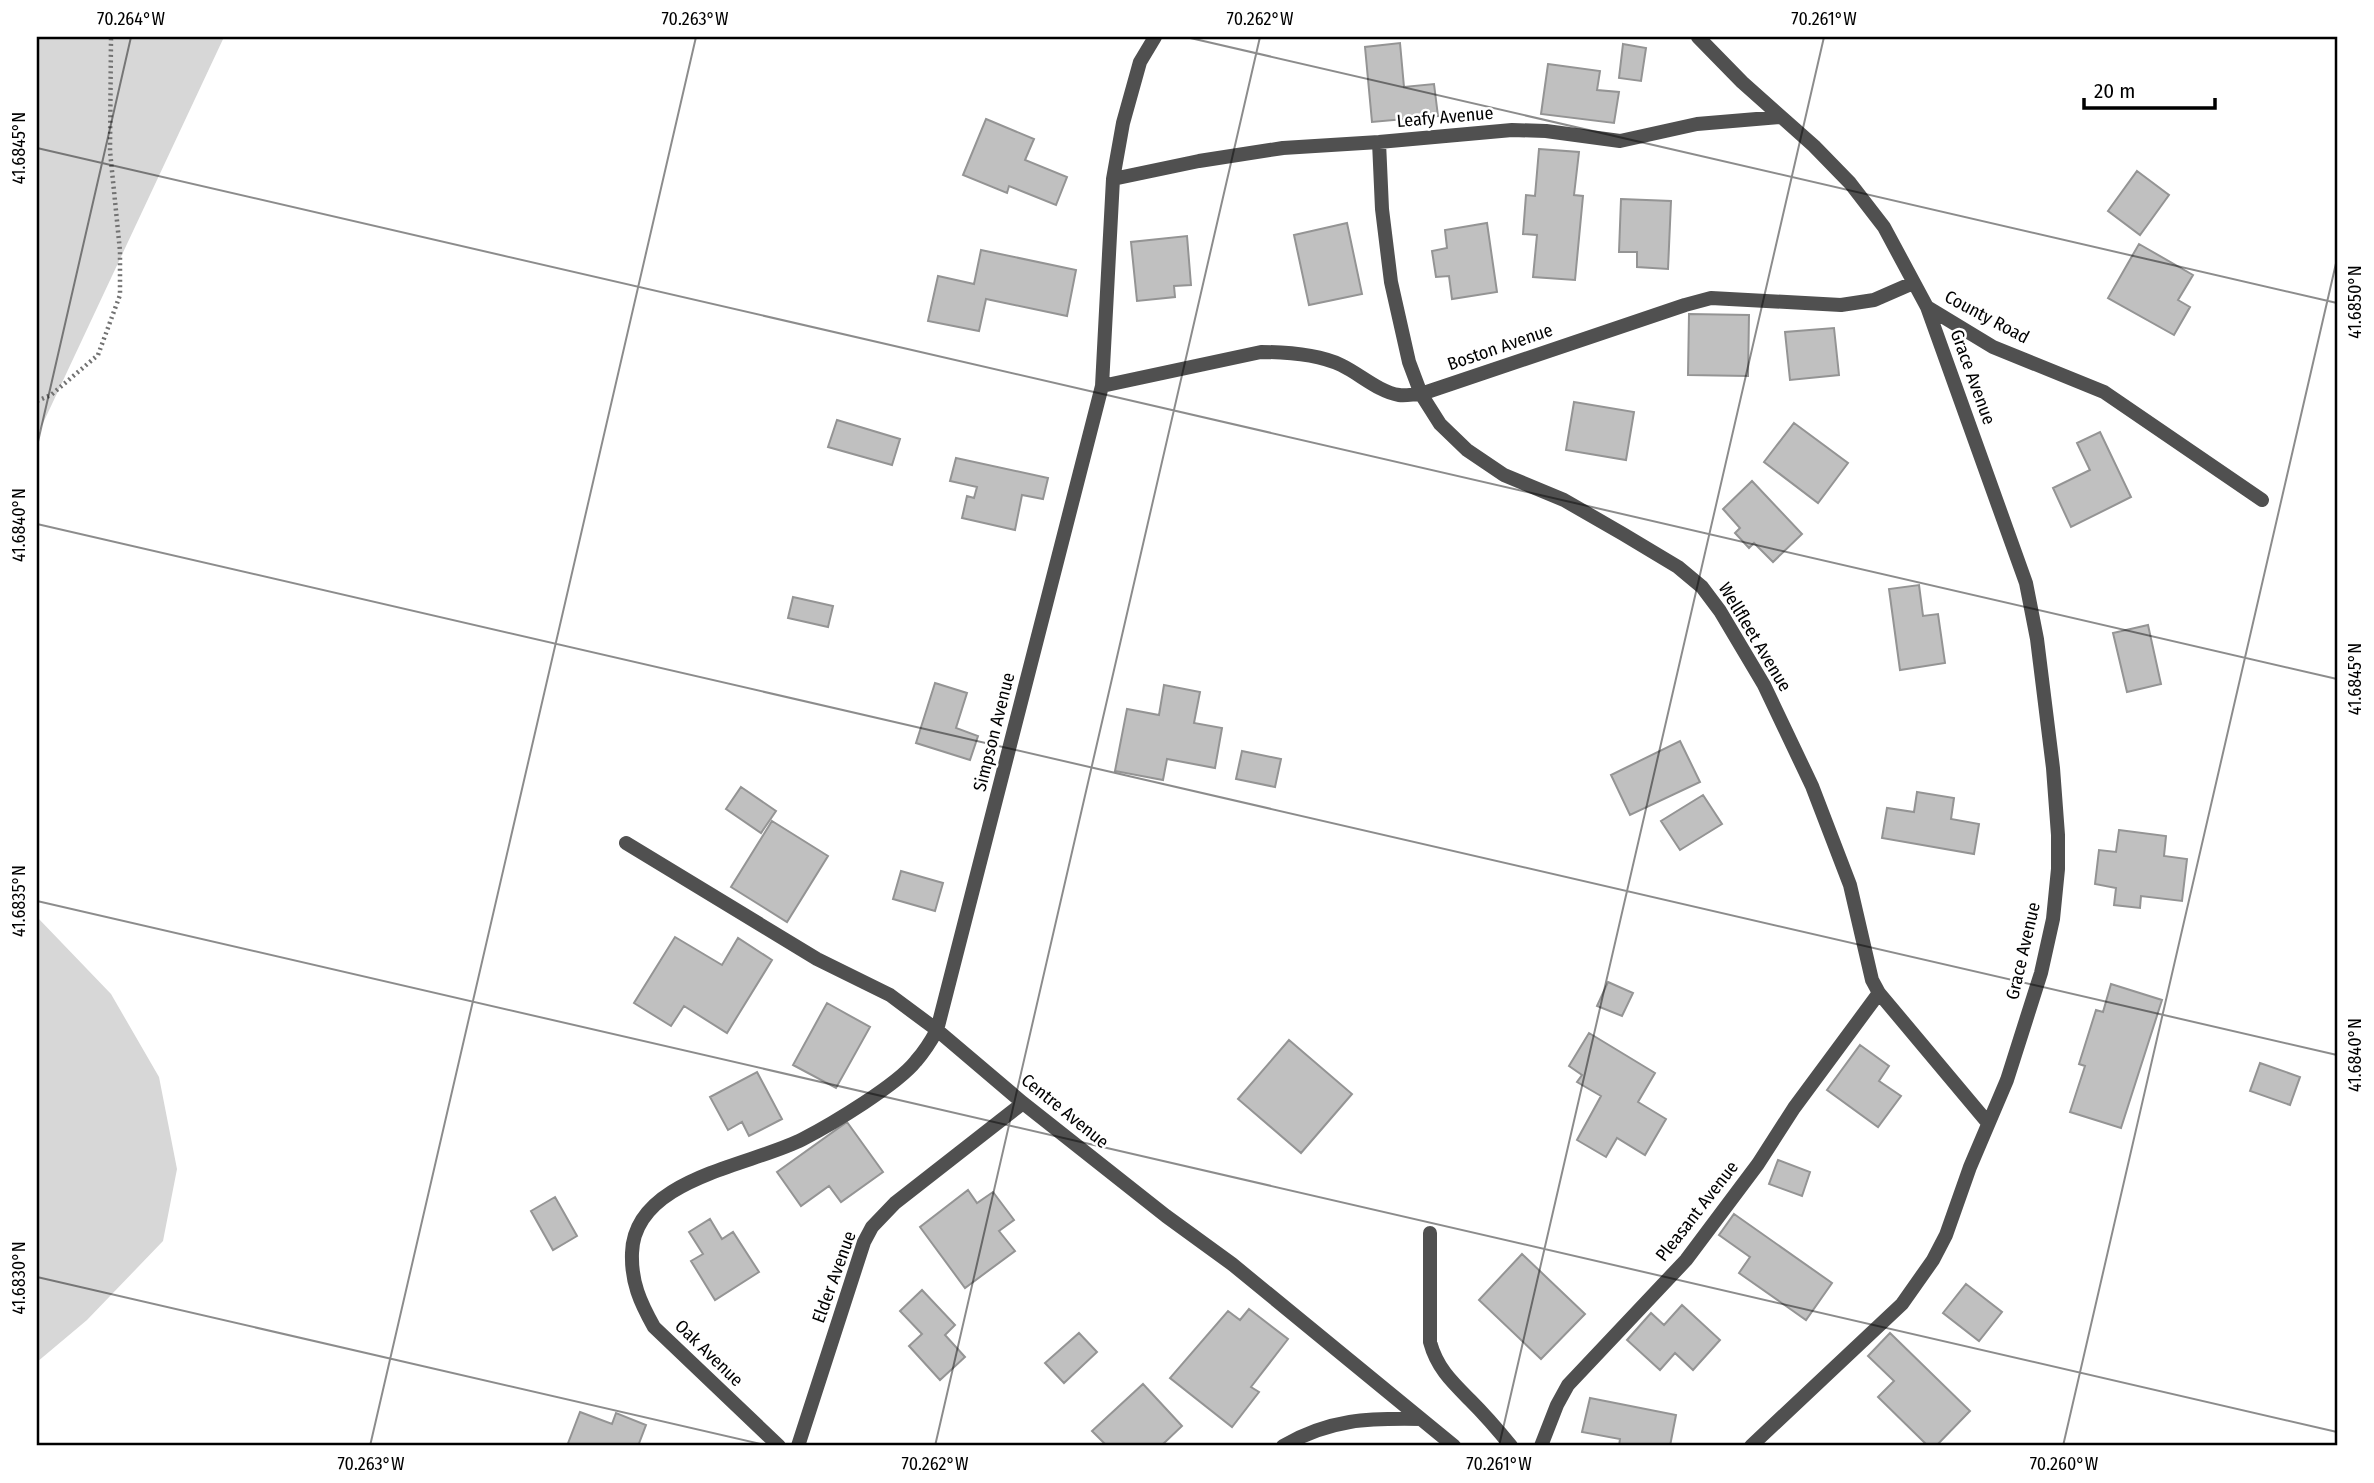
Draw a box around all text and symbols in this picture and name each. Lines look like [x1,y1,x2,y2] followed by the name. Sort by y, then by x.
[97,8,165,30] text: 70.264°W
[661,8,729,30] text: 70.263°W
[1227,8,1294,30] text: 70.262°W
[1791,8,1857,30] text: 70.261°W
[2084,66,2215,110] scale bar
[2094,78,2135,104] text: 20 m
[1396,102,1494,132] street label: Leafy Avenue
[8,112,30,184] text: 41.6845°N
[2344,265,2366,339] text: 41.6850°N
[1941,286,2033,348] street label: County Road
[1444,319,1556,375] street label: Boston Avenue
[1946,327,2000,428] street label: Grace Avenue
[8,488,30,562] text: 41.6840°N
[1714,578,1796,696] street label: Wellfleet Avenue
[2344,643,2366,715] text: 41.6845°N
[969,670,1019,794] street label: Simpson Avenue
[8,865,30,937] text: 41.6835°N
[2001,900,2045,1002] street label: Grace Avenue
[2344,1018,2366,1092] text: 41.6840°N
[1017,1069,1113,1153] street label: Centre Avenue
[1651,1156,1743,1266] street label: Pleasant Avenue
[807,1228,861,1326] street label: Elder Avenue
[8,1241,30,1315] text: 41.6830°N
[670,1315,748,1391] street label: Oak Avenue
[337,1453,405,1475] text: 70.263°W
[902,1453,969,1475] text: 70.262°W
[1466,1453,1532,1475] text: 70.261°W
[2030,1453,2099,1475] text: 70.260°W

